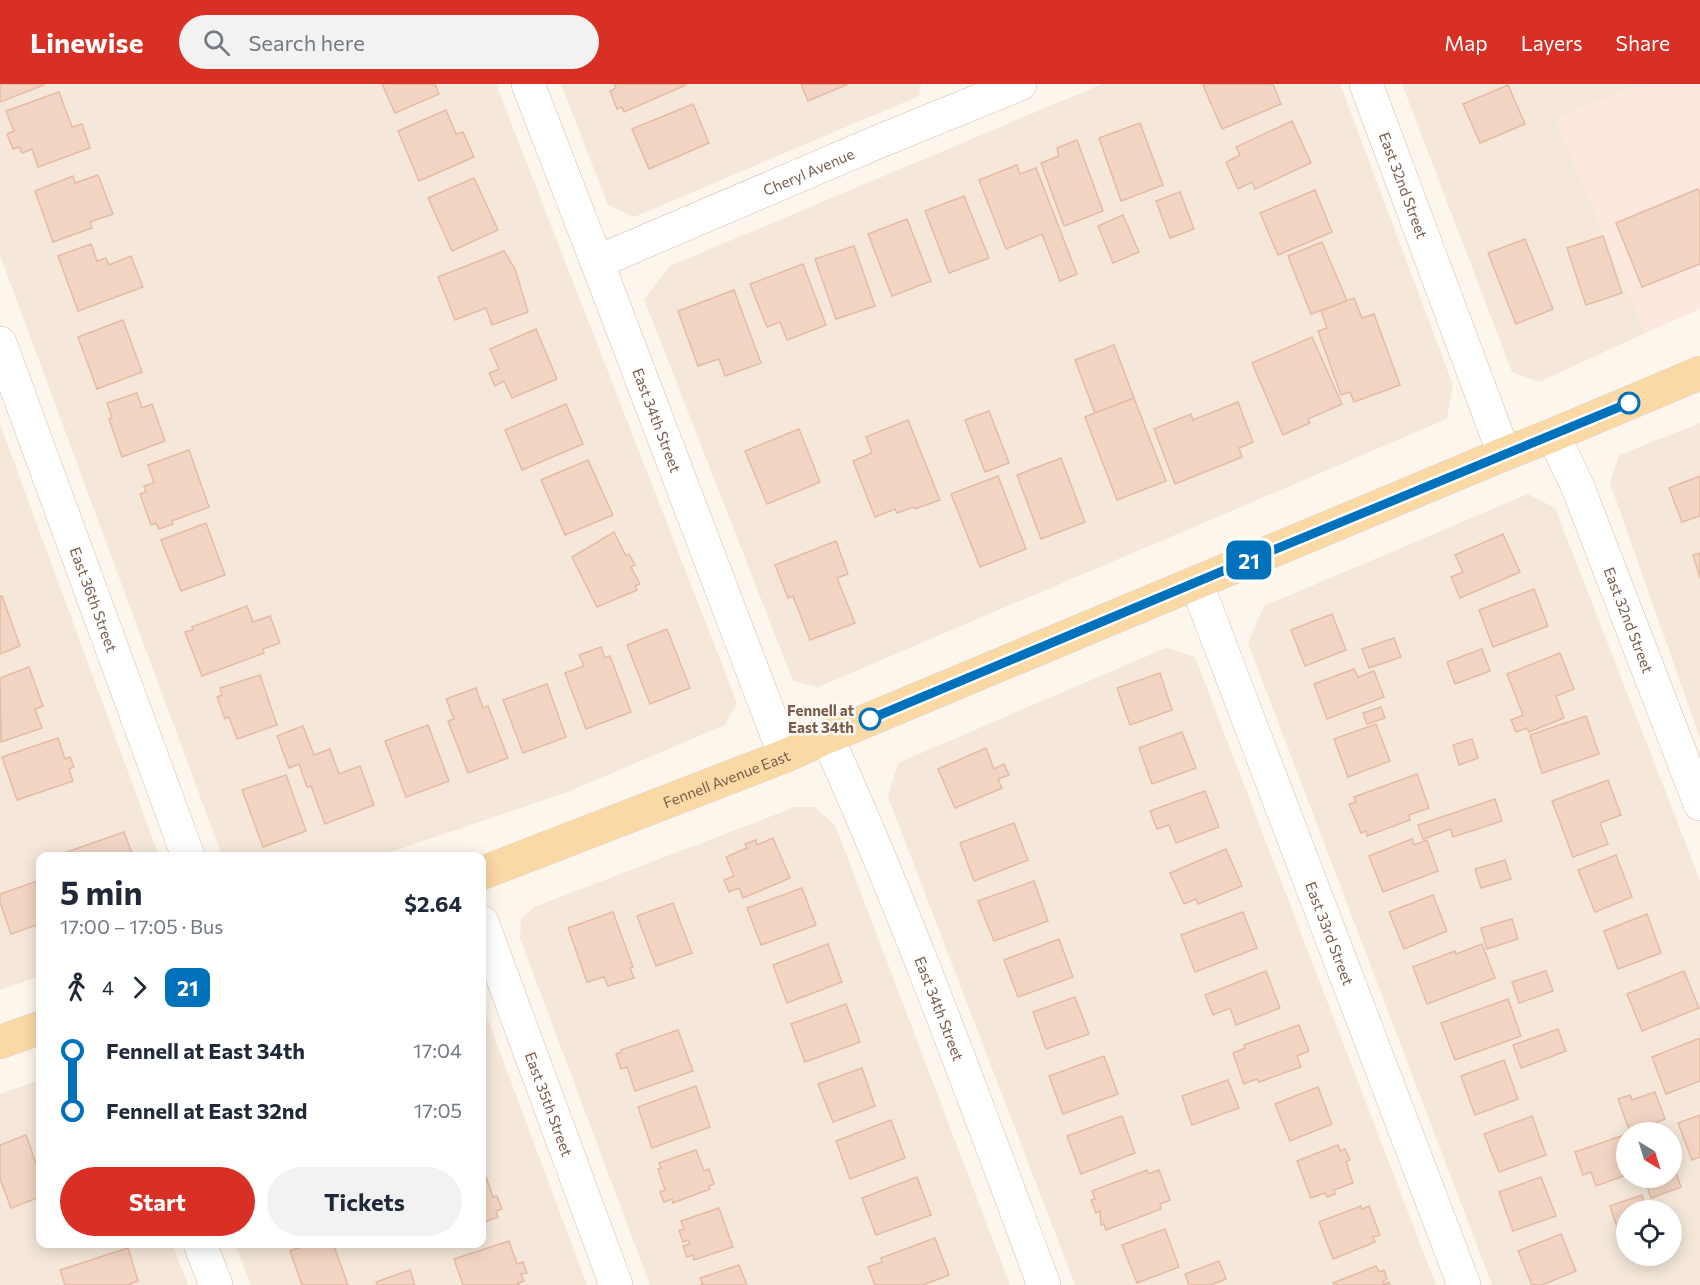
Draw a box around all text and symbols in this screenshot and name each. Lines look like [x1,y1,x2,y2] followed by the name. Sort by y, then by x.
[179,15,599,69] search box
[30,25,143,59] text: Linewise
[200,26,233,59] icon: search
[248,29,365,56] text: Search here
[1444,30,1488,55] text: Map
[1521,30,1583,55] text: Layers
[1616,30,1670,55] text: Share
[1376,130,1432,241] street label: East 32nd Street
[760,144,857,199] street label: Cheryl Avenue
[629,365,685,475] street label: East 34th Street
[1618,392,1640,414] unlabelled marker
[1222,540,1276,580] line badge: 21
[67,544,121,654] street label: East 36th Street
[1238,548,1260,573] text: 21
[1600,564,1658,675] street label: East 32nd Street
[787,701,854,736] place label: Fennell at East 34th
[859,708,881,730] marker: Fennell at East 34th
[660,746,793,811] street label: Fennell Avenue East
[60,871,143,912] text: 5 min
[1302,879,1358,988] street label: East 33rd Street
[404,890,462,917] text: $2.64
[60,914,223,938] text: 17:00 – 17:05 · Bus
[911,954,968,1063] street label: East 34th Street
[60,971,93,1004] icon: walk
[123,971,156,1004] icon: forward
[102,975,114,999] text: 4
[177,975,198,1000] text: 21
[106,1037,305,1064] text: Fennell at East 34th
[413,1038,462,1062] text: 17:04
[522,1049,577,1159] street label: East 35th Street
[106,1097,307,1124] text: Fennell at East 32nd
[414,1098,462,1122] text: 17:05
[1616,1122,1682,1188] north arrow
[1616,1122,1682,1266] map controls
[60,1167,255,1236] button: Start
[267,1167,462,1236] button: Tickets
[1616,1200,1682,1266] button: locate

